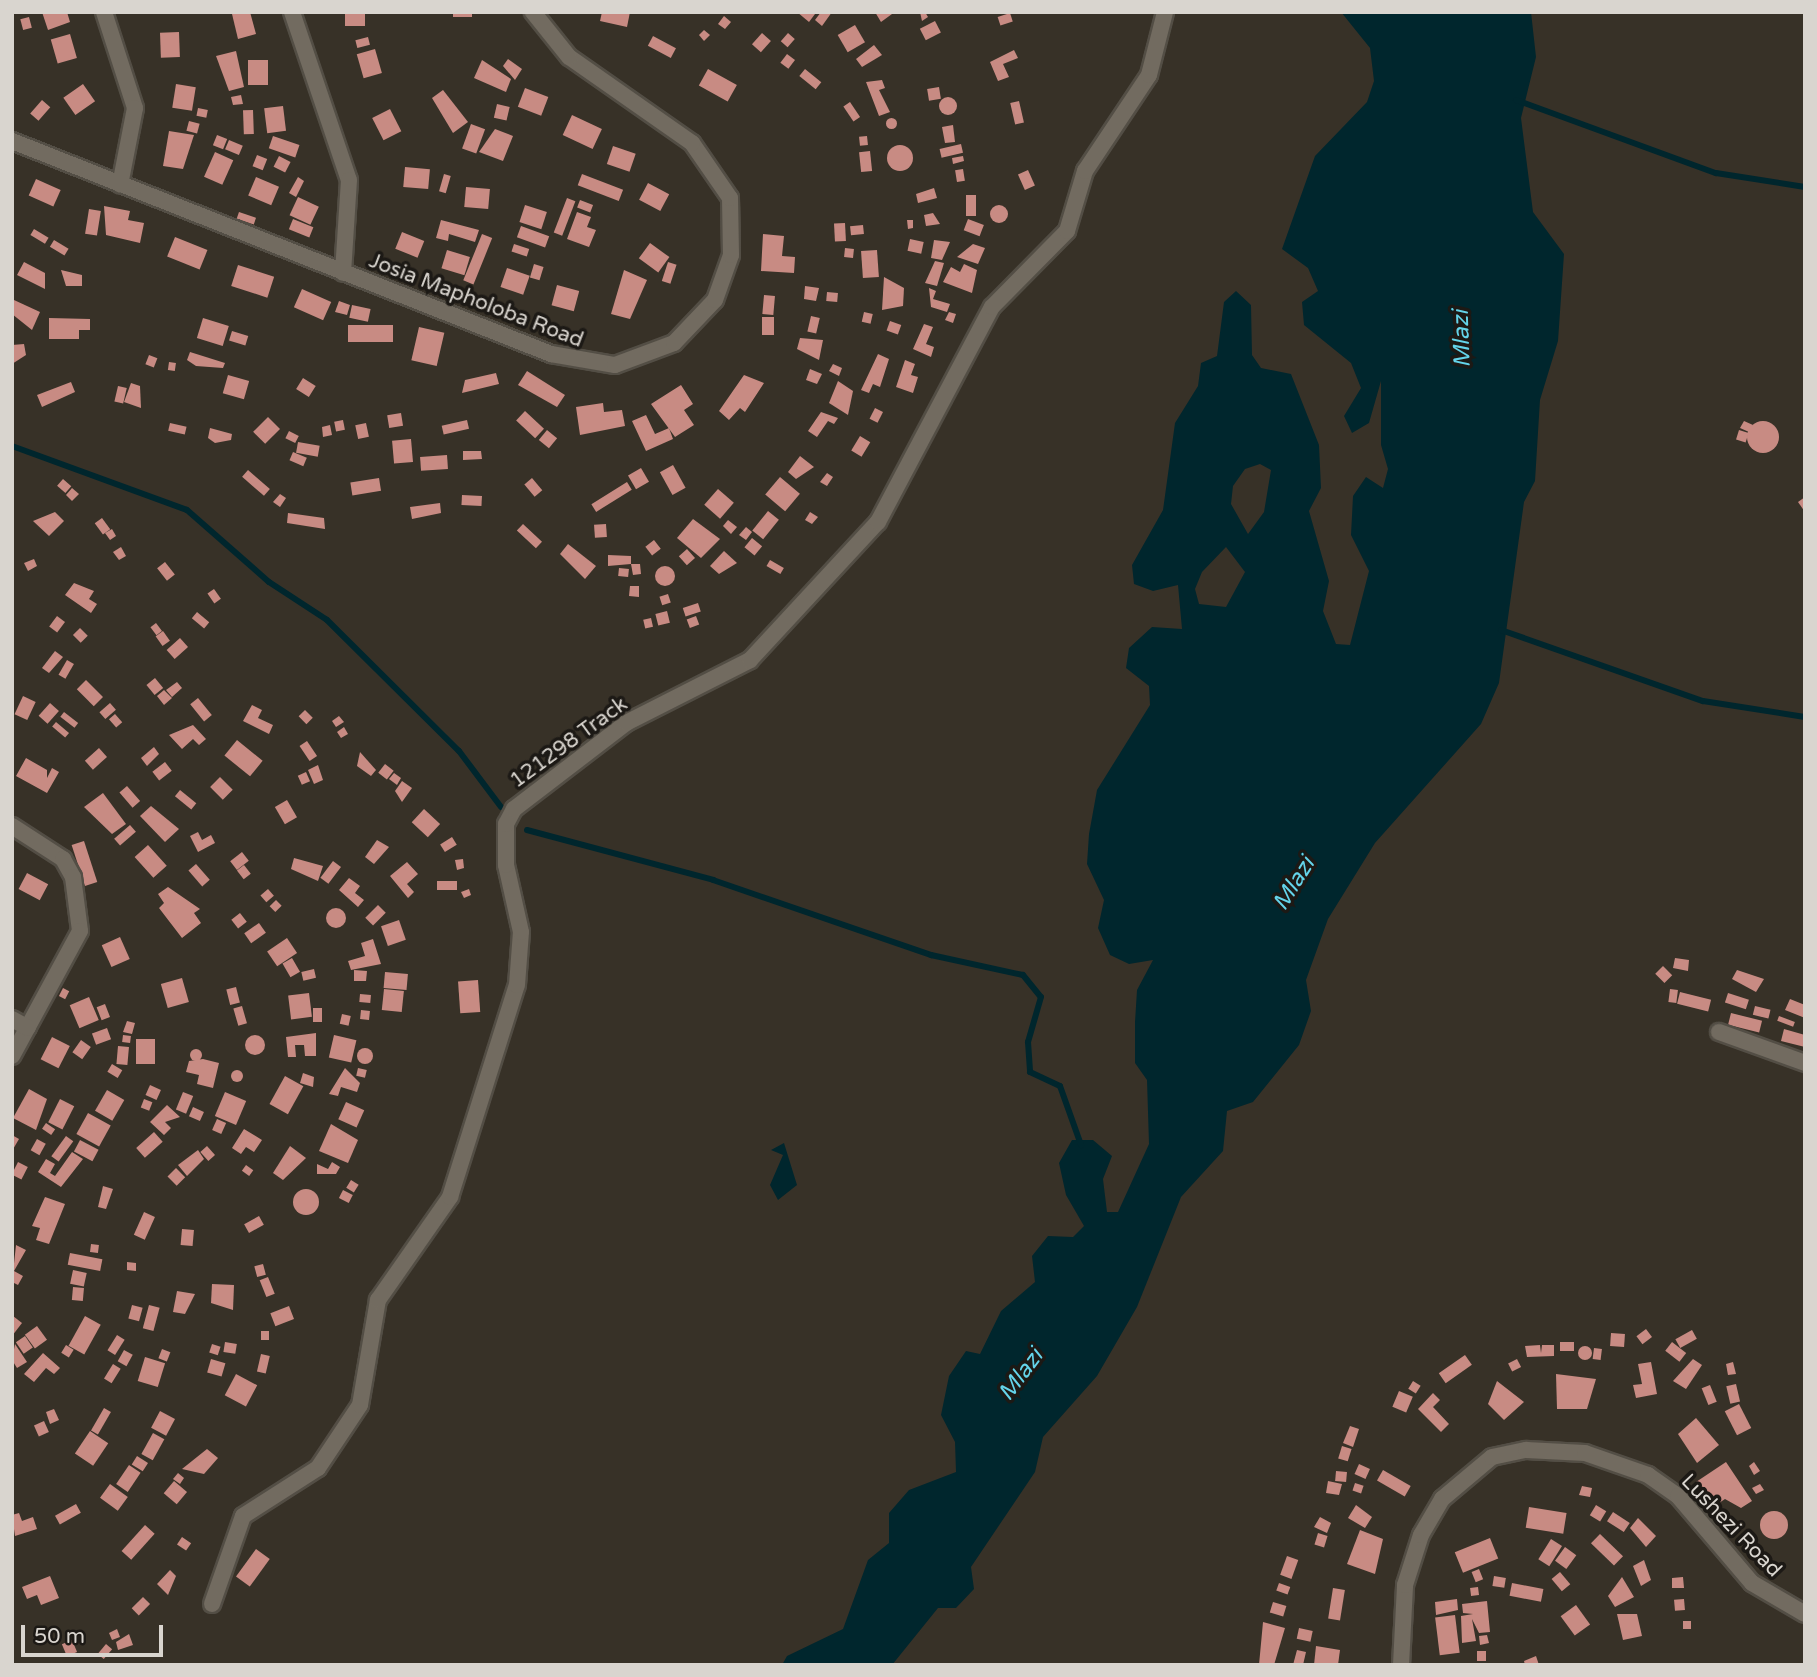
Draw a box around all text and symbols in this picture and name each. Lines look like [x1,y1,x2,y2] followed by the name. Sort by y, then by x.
[365,249,587,353] street label: Josia Mapholoba Road
[1447,310,1477,368] water label: Mlazi
[506,692,632,794] street label: 121298 Track
[1267,852,1321,916] water label: Mlazi
[993,1344,1049,1406] water label: Mlazi
[1676,1469,1786,1583] street label: Lushezi Road
[24,1610,166,1654] scale bar
[34,1624,85,1649] text: 50 m

